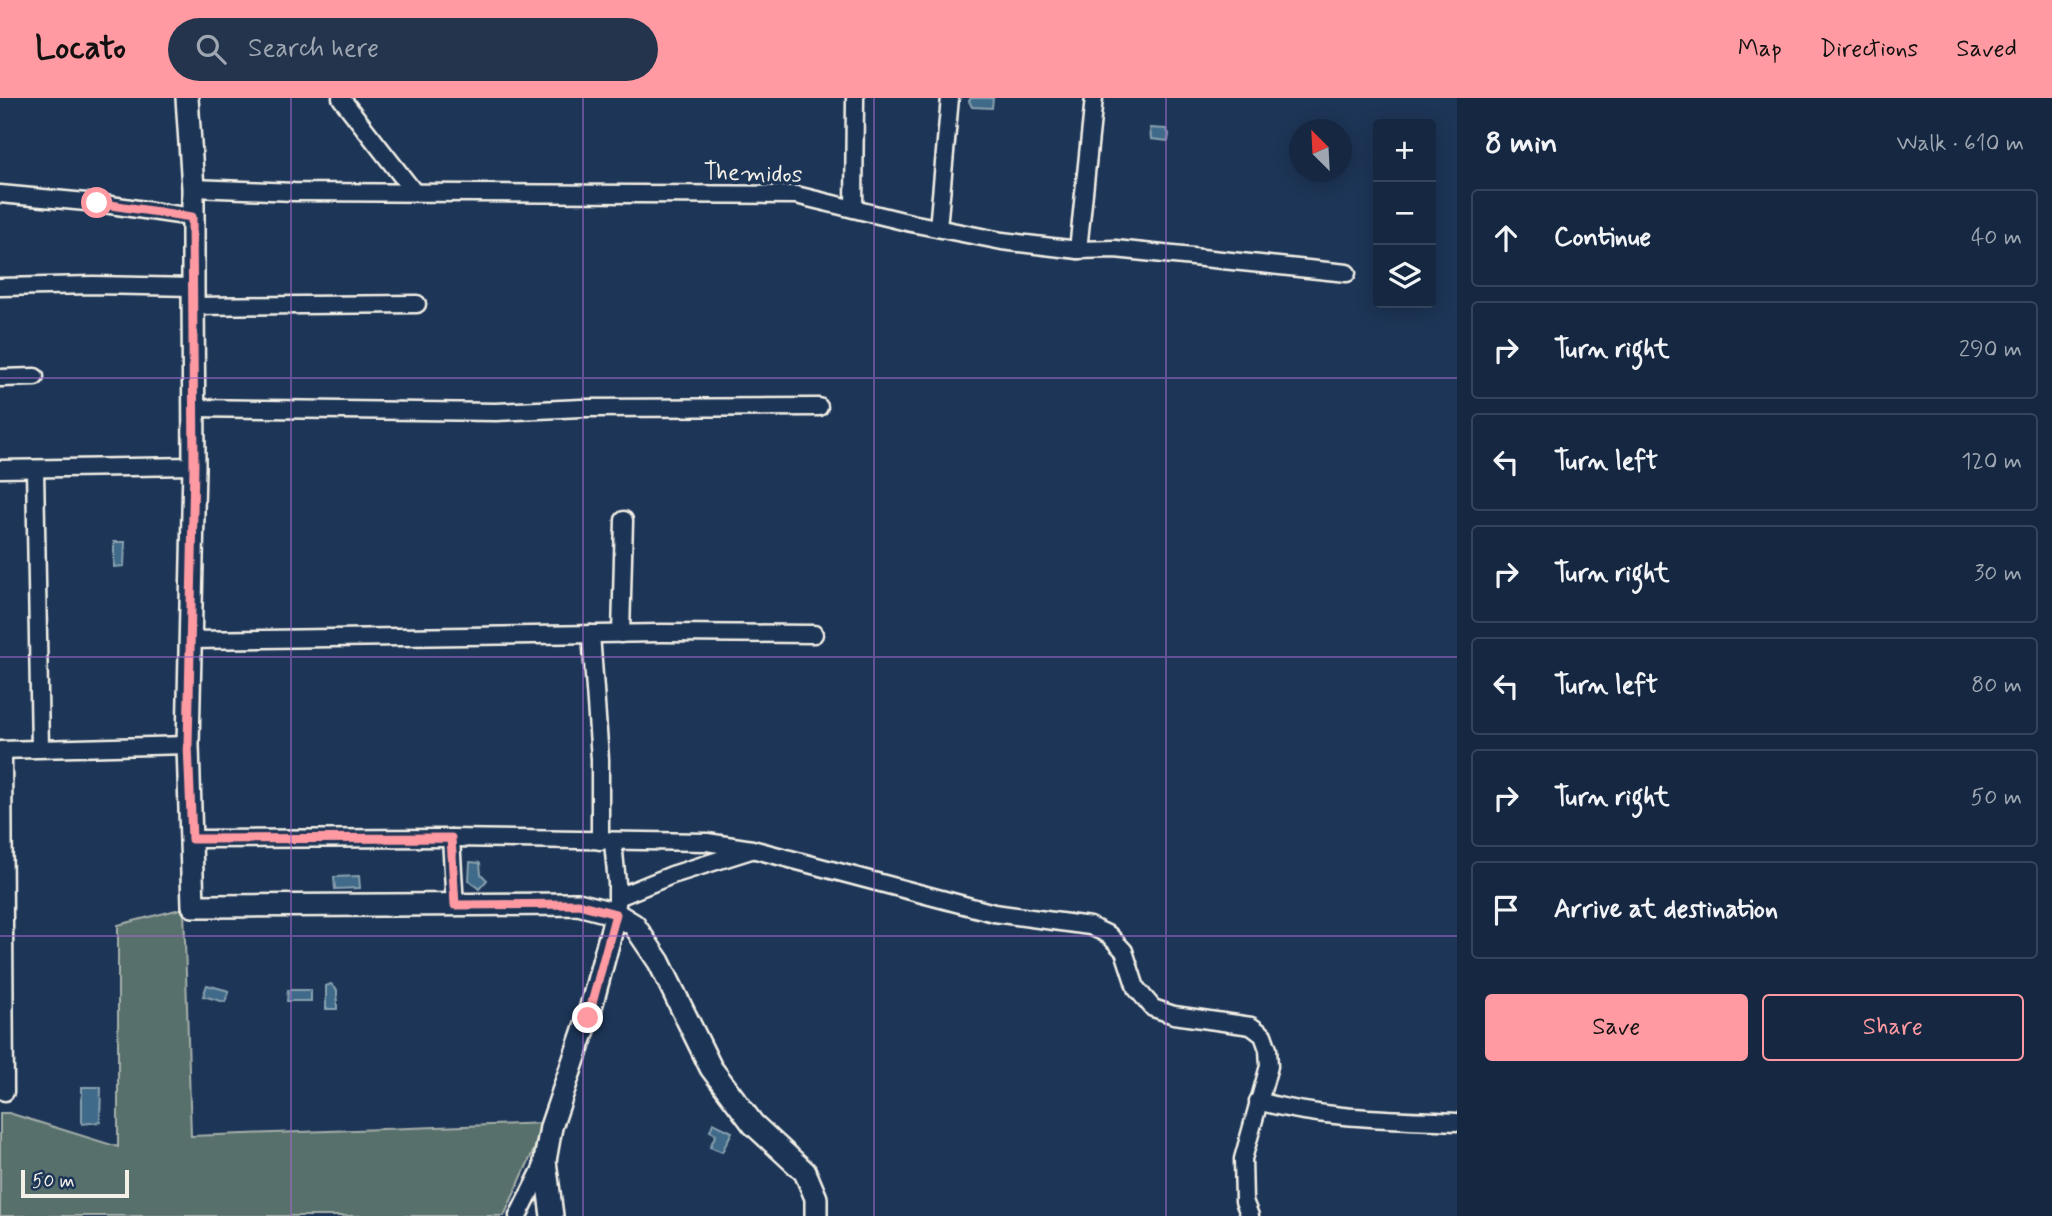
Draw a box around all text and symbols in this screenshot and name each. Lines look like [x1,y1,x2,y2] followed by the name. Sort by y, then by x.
[168,18,658,81] search box
[35,27,126,71] text: Locato
[192,30,230,68] icon: search
[248,32,379,66] text: Search here
[1738,34,1782,65] text: Map
[1820,34,1918,65] text: Directions
[1956,34,2017,65] text: Saved
[1289,119,1352,182] north arrow
[1373,119,1436,308] map controls
[1373,119,1436,182] button: +
[1485,124,1558,163] text: 8 min
[1897,129,2024,159] text: Walk · 610 m
[703,157,803,191] street label: Themidos
[1373,182,1436,245] button: −
[81,187,112,218] route start
[1487,219,1525,257] icon: ahead
[1554,221,1651,255] text: Continue
[1971,223,2022,253] text: 40 m
[1373,245,1436,308] button: layers
[1487,331,1525,369] icon: right
[1554,333,1670,367] text: Turn right
[1959,335,2022,365] text: 290 m
[1487,443,1525,481] icon: left
[1554,445,1658,479] text: Turn left
[1961,447,2022,477] text: 120 m
[1487,555,1525,593] icon: right
[1554,557,1670,591] text: Turn right
[1974,559,2022,589] text: 30 m
[1487,667,1525,705] icon: left
[1554,669,1658,703] text: Turn left
[1971,671,2022,701] text: 80 m
[1487,779,1525,817] icon: right
[1554,781,1670,815] text: Turn right
[1971,783,2022,813] text: 50 m
[1487,891,1525,929] icon: arrive
[1554,893,1778,927] text: Arrive at destination
[1485,994,1748,1061] button: Save
[1762,994,2024,1061] button: Share
[572,1002,603,1033] route end
[21,1167,130,1199] scale bar
[32,1169,75,1194] text: 50 m

